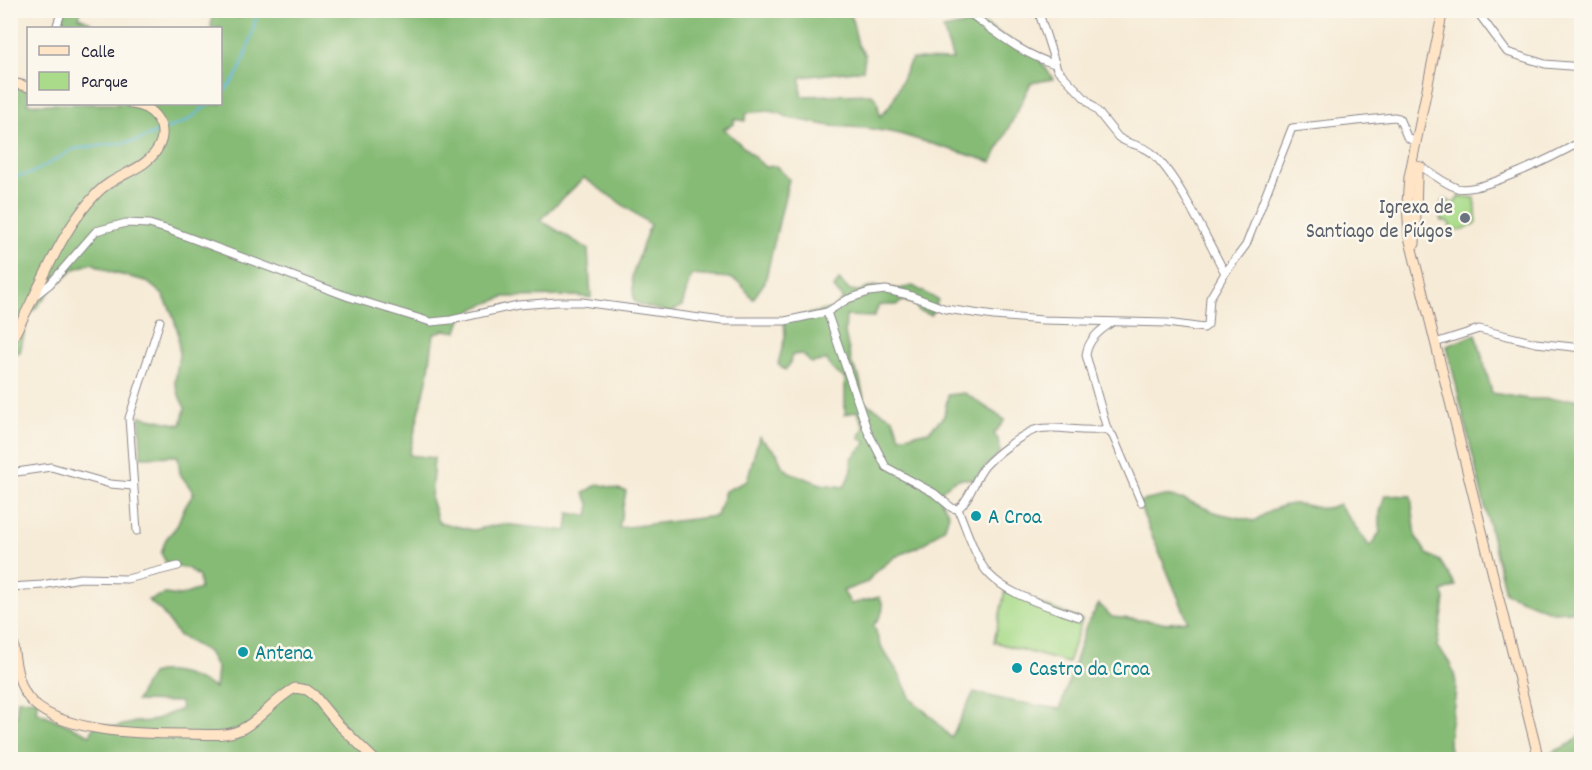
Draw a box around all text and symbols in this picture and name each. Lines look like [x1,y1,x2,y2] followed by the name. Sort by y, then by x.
[27,27,222,105] legend
[81,41,115,66] text: Calle
[81,71,128,96] text: Parque
[1306,194,1453,248] place label: Igrexa de Santiago de Piúgos
[1458,211,1472,225] marker: Igrexa de Santiago de Piúgos
[988,504,1043,534] place label: A Croa
[969,509,983,523] marker: A Croa
[255,640,314,670] place label: Antena
[236,645,250,659] marker: Antena
[1029,656,1151,686] place label: Castro da Croa
[1010,661,1024,675] marker: Castro da Croa

